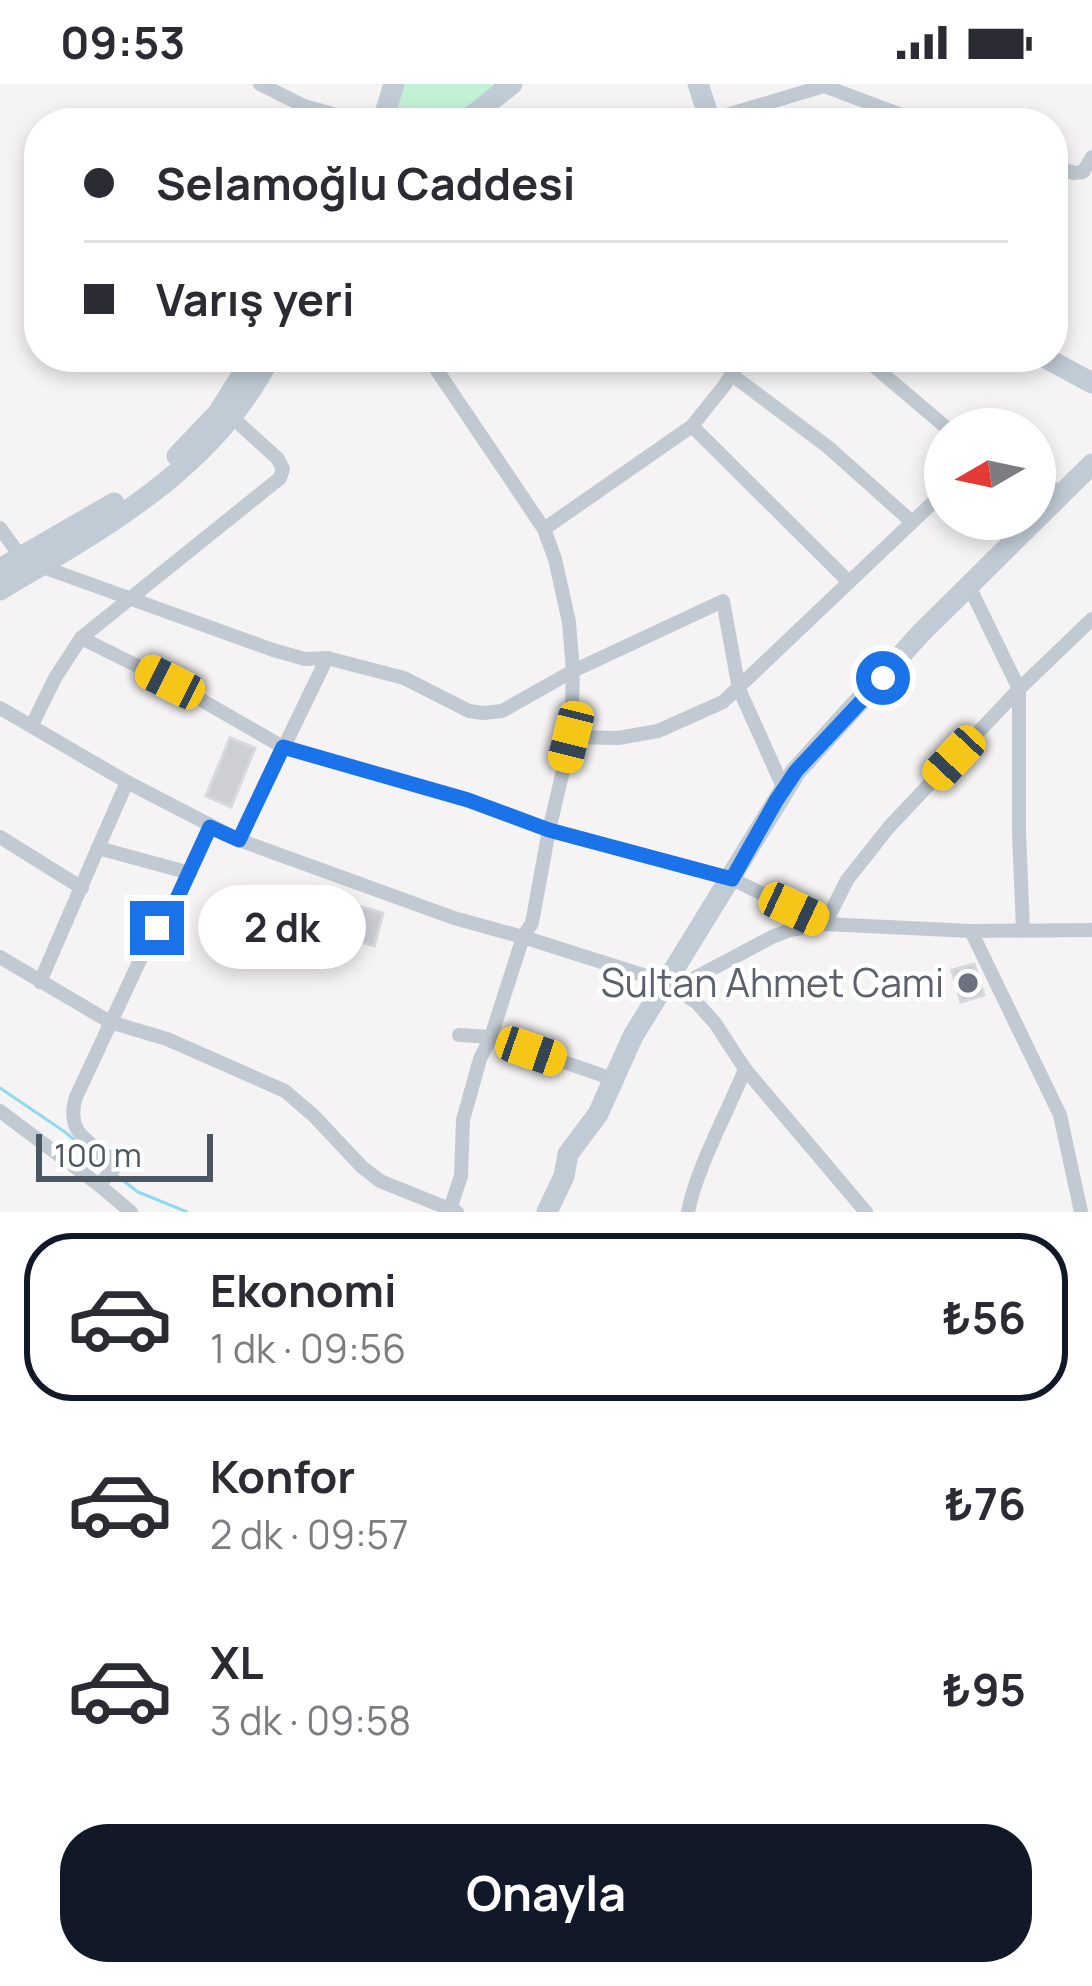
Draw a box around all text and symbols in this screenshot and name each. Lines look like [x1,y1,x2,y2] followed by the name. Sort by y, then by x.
[60,11,186,73] text: 09:53
[156,152,575,214] text: Selamoğlu Caddesi
[156,268,355,330] text: Varış yeri
[924,408,1056,540] north arrow
[924,408,1056,540] map controls
[130,650,210,714] car
[856,651,910,705] route start
[545,698,597,776] car
[916,719,992,797] car
[754,877,834,941] car
[199,886,367,970] callout: 2 dk
[244,900,320,954] text: 2 dk
[130,901,184,955] route end
[601,955,944,1009] place label: Sultan Ahmet Cami
[955,970,981,996] marker: Sultan Ahmet Cami
[491,1022,571,1080] car
[36,1128,213,1181] scale bar
[54,1132,142,1177] text: 100 m
[210,1259,397,1321] text: Ekonomi
[66,1263,174,1371] icon: car
[942,1286,1026,1348] text: ₺56
[210,1321,406,1375] text: 1 dk · 09:56
[210,1445,355,1507] text: Konfor
[66,1449,174,1557] icon: car
[944,1472,1026,1534] text: ₺76
[210,1507,409,1561] text: 2 dk · 09:57
[210,1631,264,1693] text: XL
[66,1635,174,1743] icon: car
[942,1658,1026,1720] text: ₺95
[210,1693,411,1747] text: 3 dk · 09:58
[60,1824,1032,1962] button: Onayla

